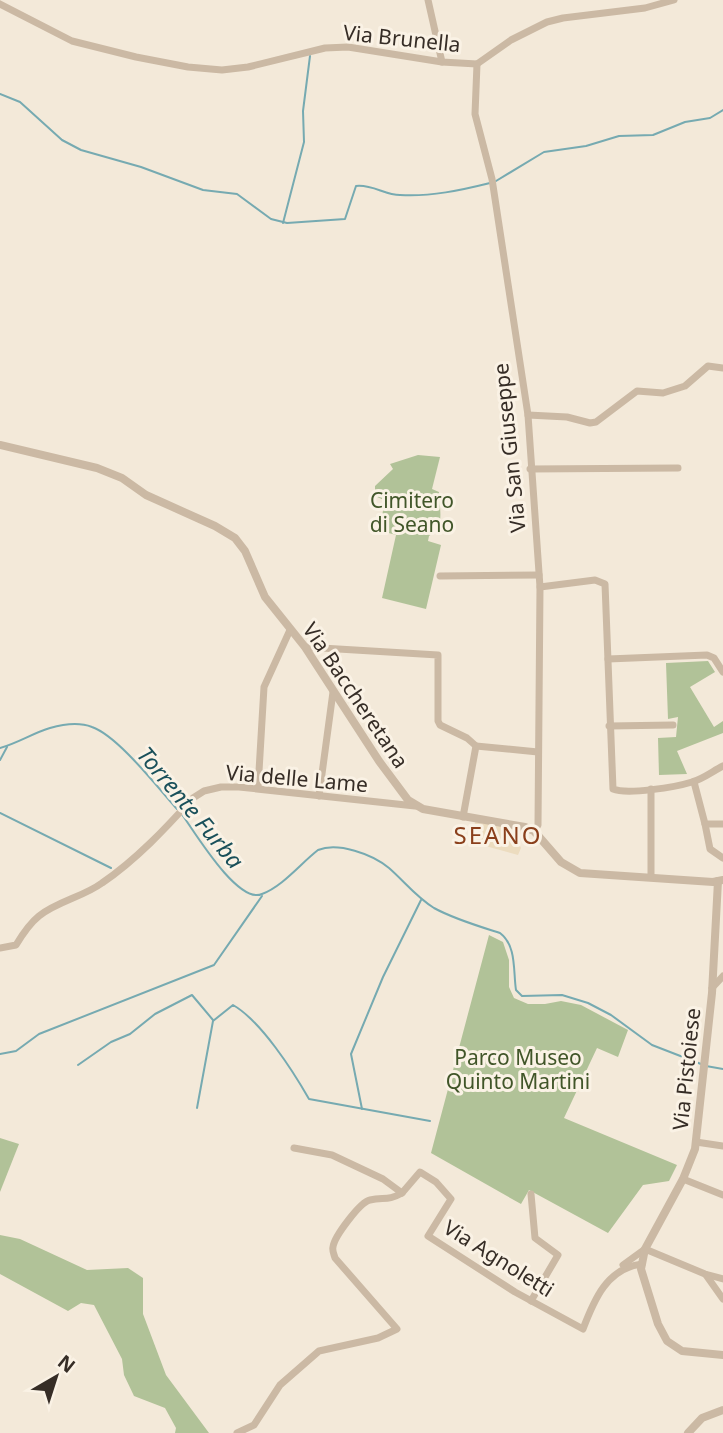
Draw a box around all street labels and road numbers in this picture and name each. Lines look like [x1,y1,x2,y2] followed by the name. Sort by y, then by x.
[342,18,462,58] street label: Via Brunella
[486,362,532,534] street label: Via San Giuseppe
[297,617,415,773] street label: Via Baccheretana
[225,758,369,798] street label: Via delle Lame
[666,1006,706,1132] street label: Via Pistoiese
[439,1213,559,1303] street label: Via Agnoletti

